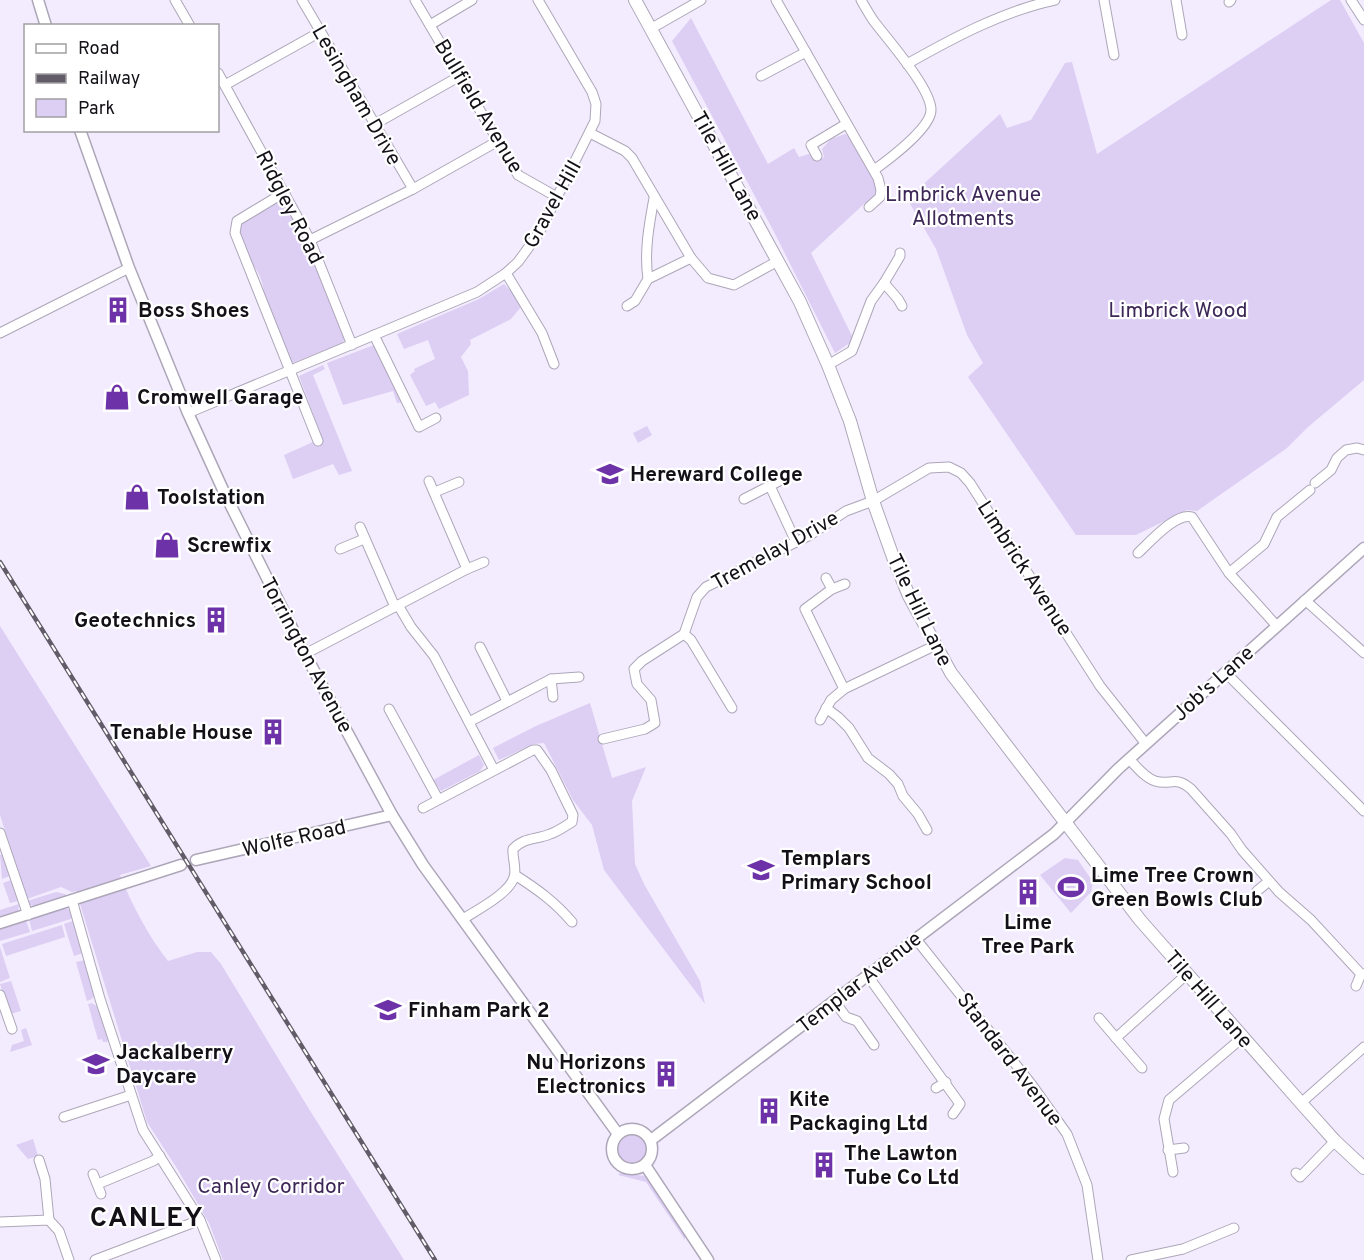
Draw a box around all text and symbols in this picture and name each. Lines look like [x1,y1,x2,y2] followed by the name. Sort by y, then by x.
[305,21,407,171] street label: Lesingham Drive
[24,24,219,132] legend
[427,35,528,179] street label: Bullfield Avenue
[78,38,120,61] text: Road
[78,68,140,91] text: Railway
[78,98,115,121] text: Park
[684,107,767,227] street label: Tile Hill Lane
[248,146,329,269] street label: Ridgley Road
[518,156,589,254] street label: Gravel Hill
[885,182,1041,233] park label: Limbrick Avenue Allotments
[103,295,133,325] building icon: Boss Shoes
[138,298,250,325] place label: Boss Shoes
[1108,298,1248,325] park label: Limbrick Wood
[102,382,132,412] shop icon: Cromwell Garage
[137,385,303,412] place label: Cromwell Garage
[595,459,625,489] school or university icon: Hereward College
[630,462,803,489] place label: Hereward College
[122,482,152,512] shop icon: Toolstation
[157,485,265,512] place label: Toolstation
[970,496,1078,642] street label: Limbrick Avenue
[707,505,844,597] street label: Tremelay Drive
[152,530,182,560] shop icon: Screwfix
[187,533,272,560] place label: Screwfix
[880,550,957,671] street label: Tile Hill Lane
[253,573,358,738] street label: Torrington Avenue
[201,605,231,635] building icon: Geotechnics
[74,608,196,635] place label: Geotechnics
[1168,640,1260,728] street label: Job's Lane
[258,717,288,747] building icon: Tenable House
[110,720,253,747] place label: Tenable House
[240,814,349,865] street label: Wolfe Road
[781,846,932,897] place label: Templars Primary School
[746,855,776,885] school or university icon: Templars Primary School
[1091,863,1263,914] place label: Lime Tree Crown Green Bowls Club
[1056,872,1086,902] sports icon: Lime Tree Crown Green Bowls Club
[1013,877,1043,907] building icon: Lime Tree Park
[981,910,1075,961] place label: Lime Tree Park
[792,926,928,1040] street label: Templar Avenue
[1158,945,1258,1055] street label: Tile Hill Lane
[950,988,1068,1132] street label: Standard Avenue
[373,995,403,1025] school or university icon: Finham Park 2
[408,998,550,1025] place label: Finham Park 2
[116,1040,234,1091] place label: Jackalberry Daycare
[81,1049,111,1079] school or university icon: Jackalberry Daycare
[526,1050,646,1101] place label: Nu Horizons Electronics
[651,1059,681,1089] building icon: Nu Horizons Electronics
[789,1087,928,1138] place label: Kite Packaging Ltd
[754,1096,784,1126] building icon: Kite Packaging Ltd
[844,1141,959,1192] place label: The Lawton Tube Co Ltd
[809,1150,839,1180] building icon: The Lawton Tube Co Ltd
[197,1174,345,1201] park label: Canley Corridor
[90,1202,204,1236] district label: CANLEY

